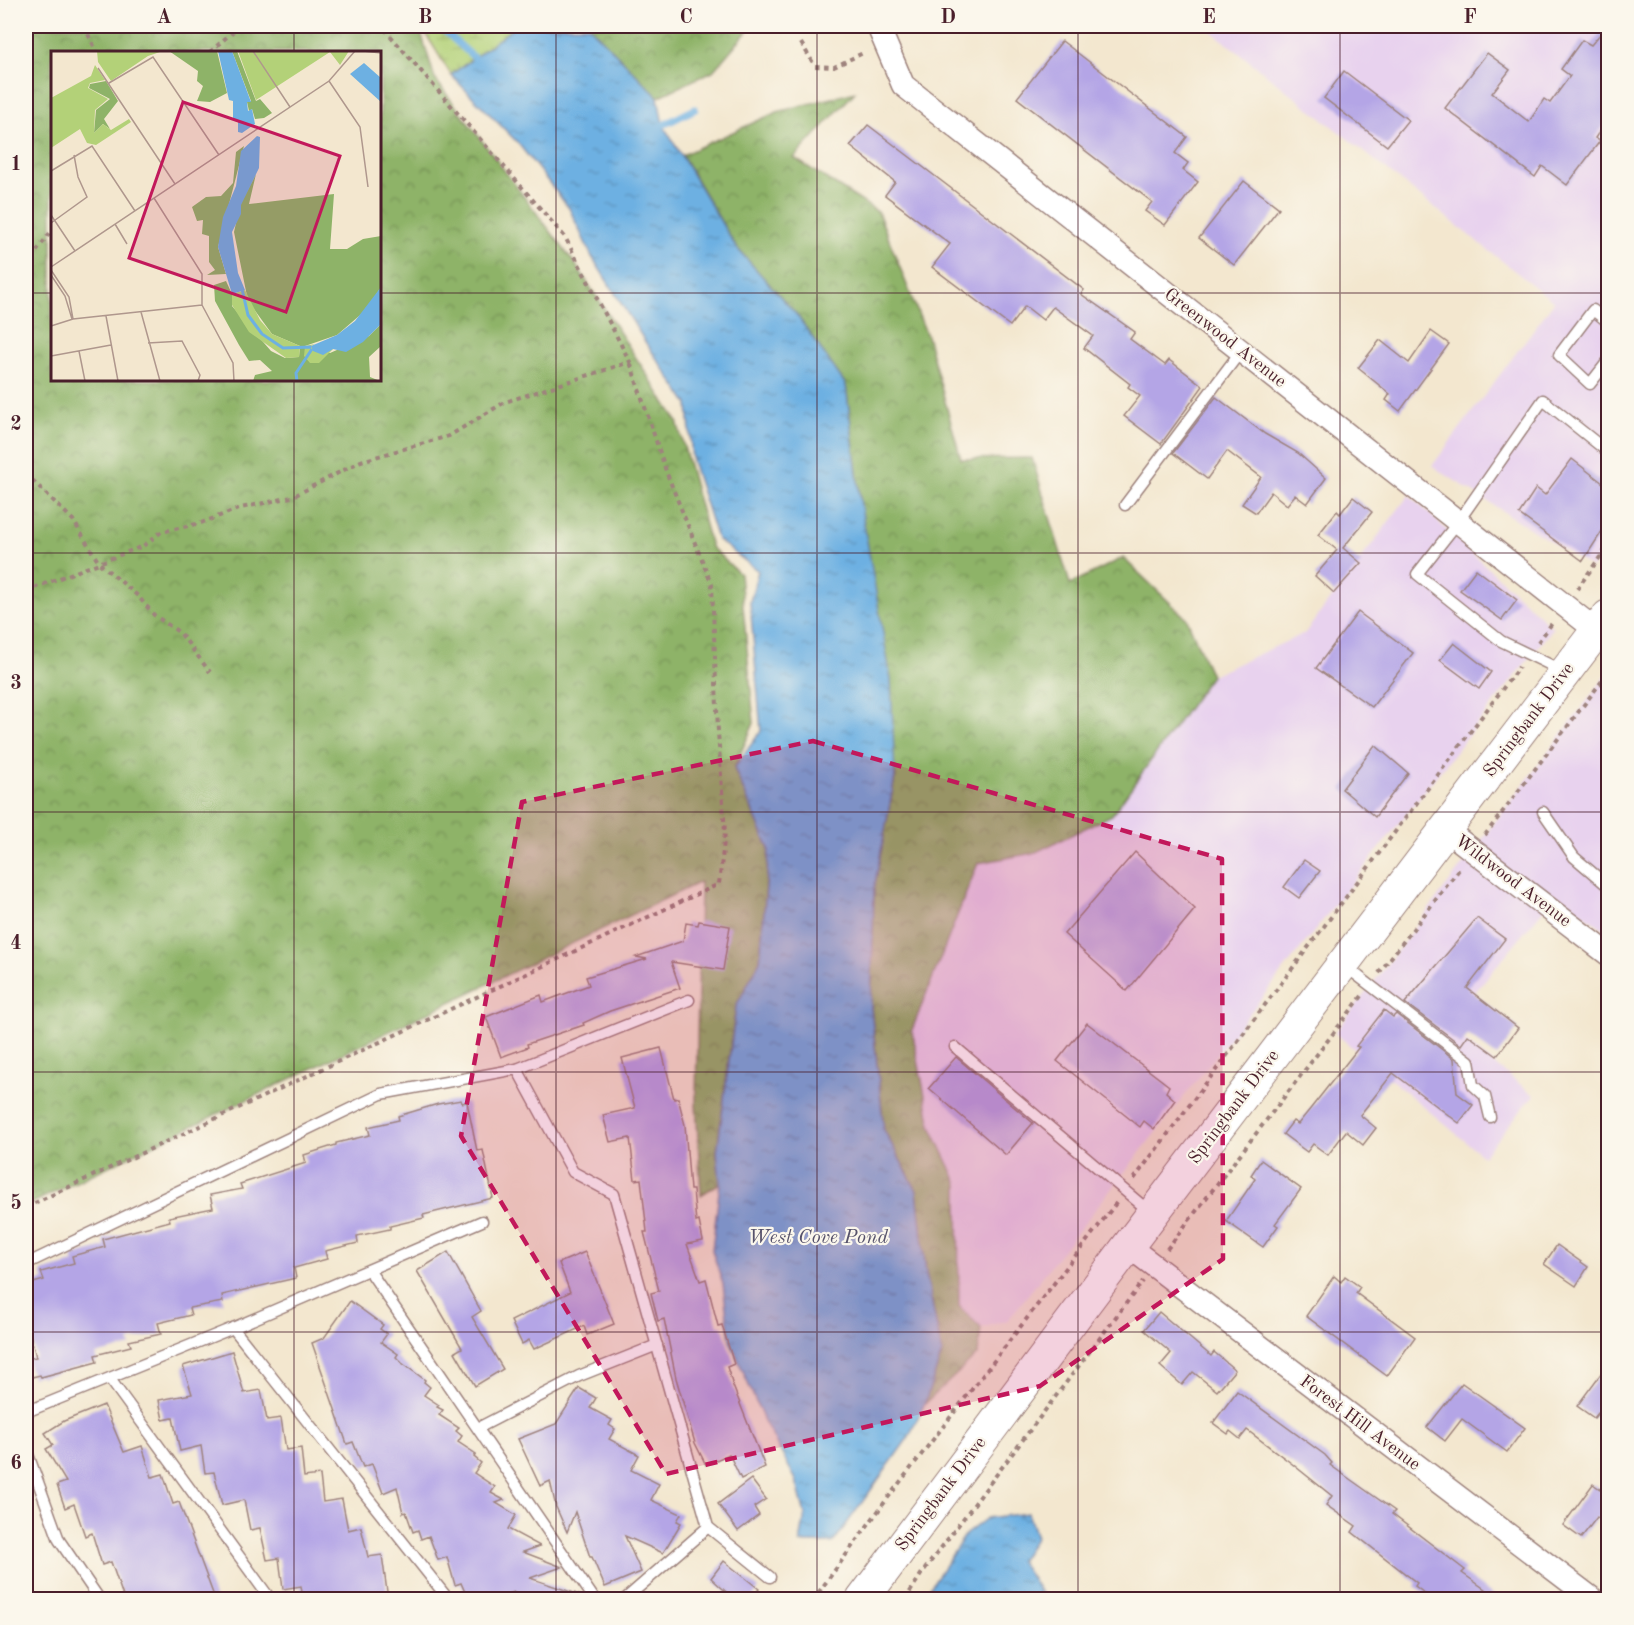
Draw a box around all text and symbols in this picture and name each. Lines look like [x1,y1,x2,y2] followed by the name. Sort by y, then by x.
[156,8,172,28] text: A
[418,8,432,28] text: B
[679,8,693,28] text: C
[940,8,956,28] text: D
[1202,8,1216,28] text: E
[1463,8,1477,28] text: F
[51,51,381,381] inset map
[10,155,22,175] text: 1
[1161,285,1289,391] street label: Greenwood Avenue
[10,415,22,435] text: 2
[1480,660,1578,780] street label: Springbank Drive
[10,674,22,694] text: 3
[1452,832,1574,930] street label: Wildwood Avenue
[10,934,22,954] text: 4
[1185,1047,1283,1167] street label: Springbank Drive
[10,1193,22,1214] text: 5
[748,1228,888,1248] water label: West Cove Pond
[1296,1372,1424,1474] street label: Forest Hill Avenue
[892,1434,990,1554] street label: Springbank Drive
[10,1454,22,1474] text: 6

